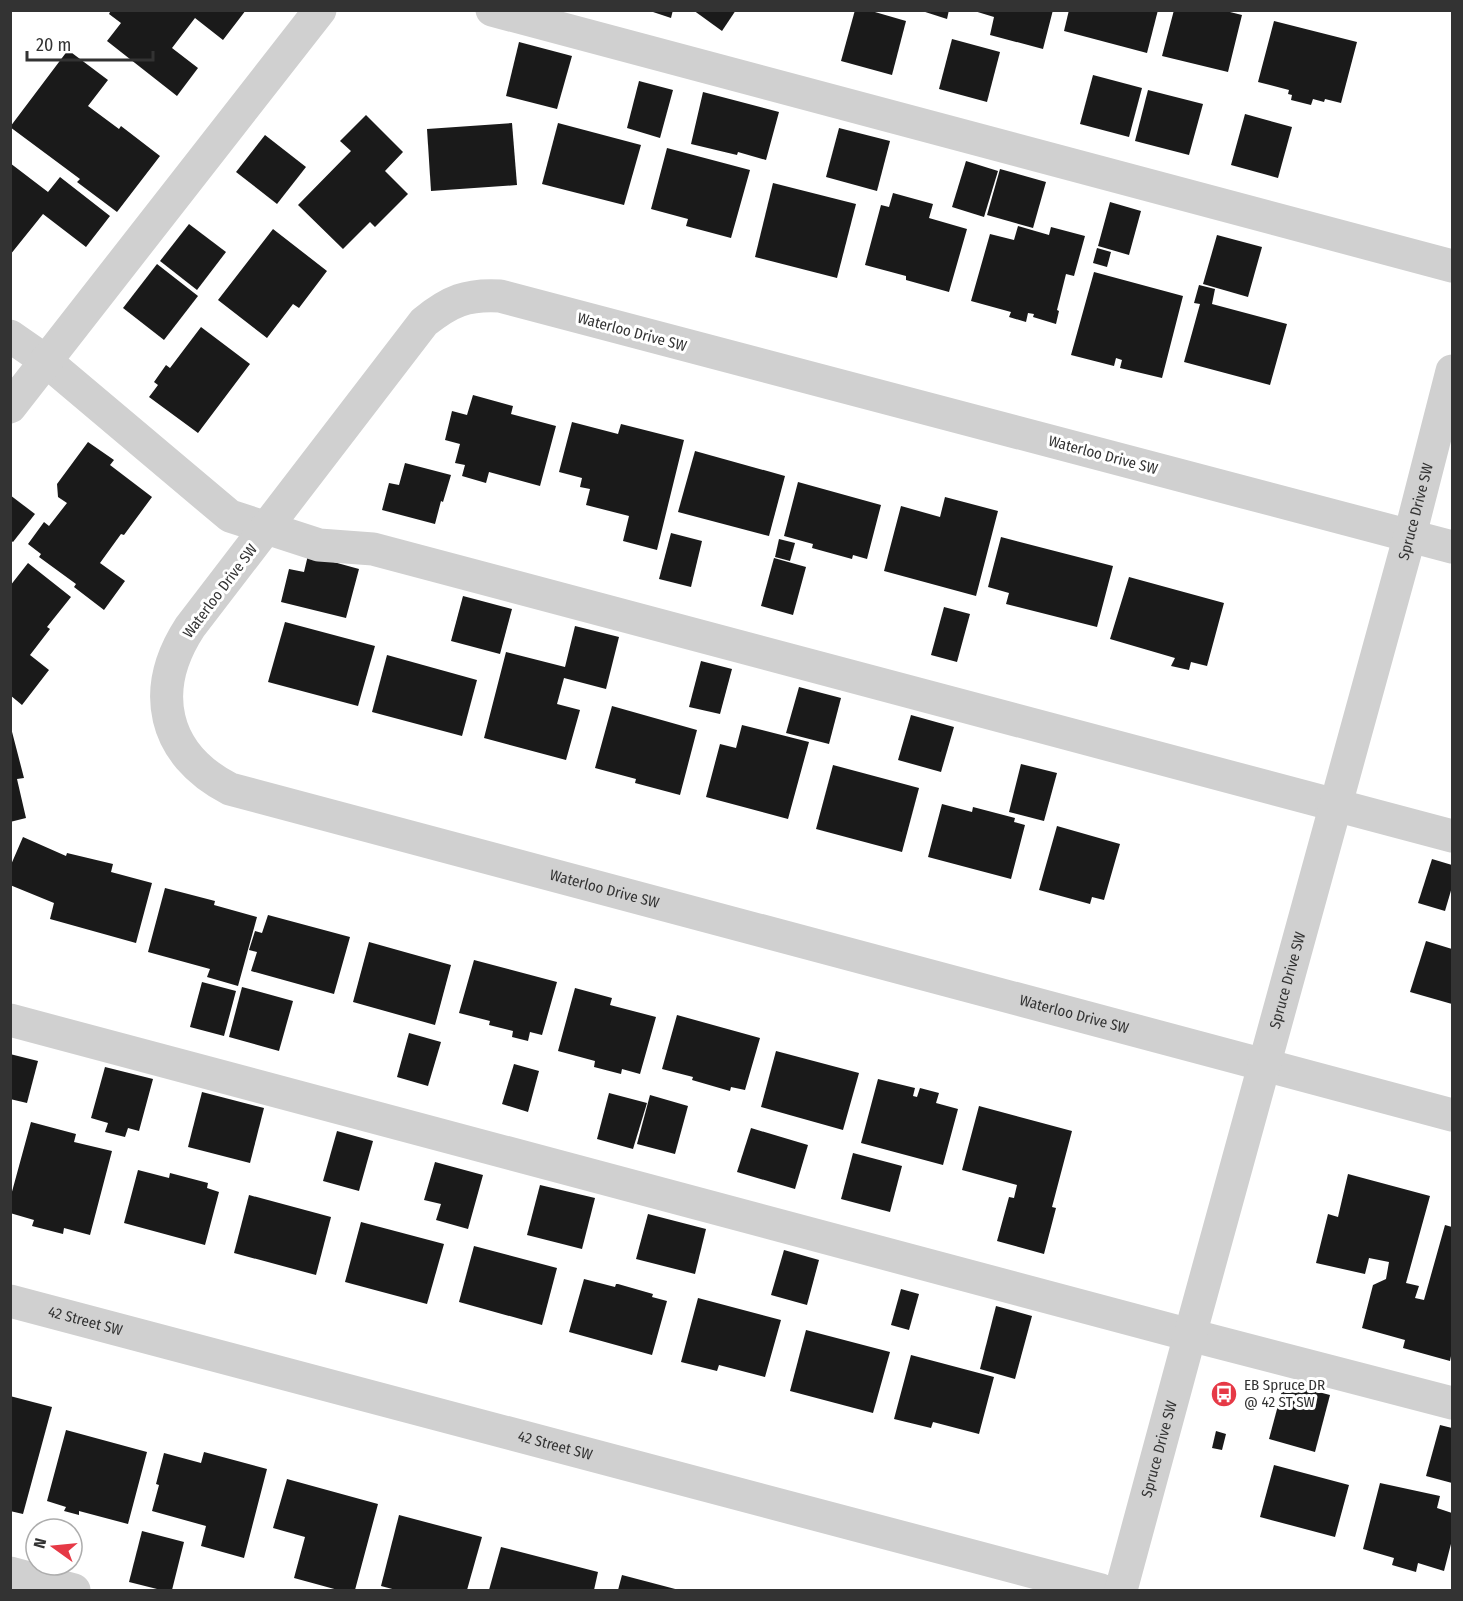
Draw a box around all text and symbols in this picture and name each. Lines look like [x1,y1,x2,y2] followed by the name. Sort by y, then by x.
[27,24,153,62] scale bar
[36,34,71,56] text: 20 m
[575,309,689,355] street label: Waterloo Drive SW
[1046,432,1160,478] street label: Waterloo Drive SW
[1395,461,1437,562] street label: Spruce Drive SW
[179,541,261,641] street label: Waterloo Drive SW
[548,866,661,912] street label: Waterloo Drive SW
[1266,930,1309,1031] street label: Spruce Drive SW
[1017,991,1131,1037] street label: Waterloo Drive SW
[46,1303,125,1339] street label: 42 Street SW
[1244,1376,1325,1411] place label: EB Spruce DR @ 42 ST SW
[1209,1379,1239,1409] bus stop icon: EB Spruce DR @ 42 ST SW
[1137,1399,1181,1499] street label: Spruce Drive SW
[516,1427,594,1464] street label: 42 Street SW
[24,1517,84,1577] north arrow
[30,1536,50,1550] text: N

